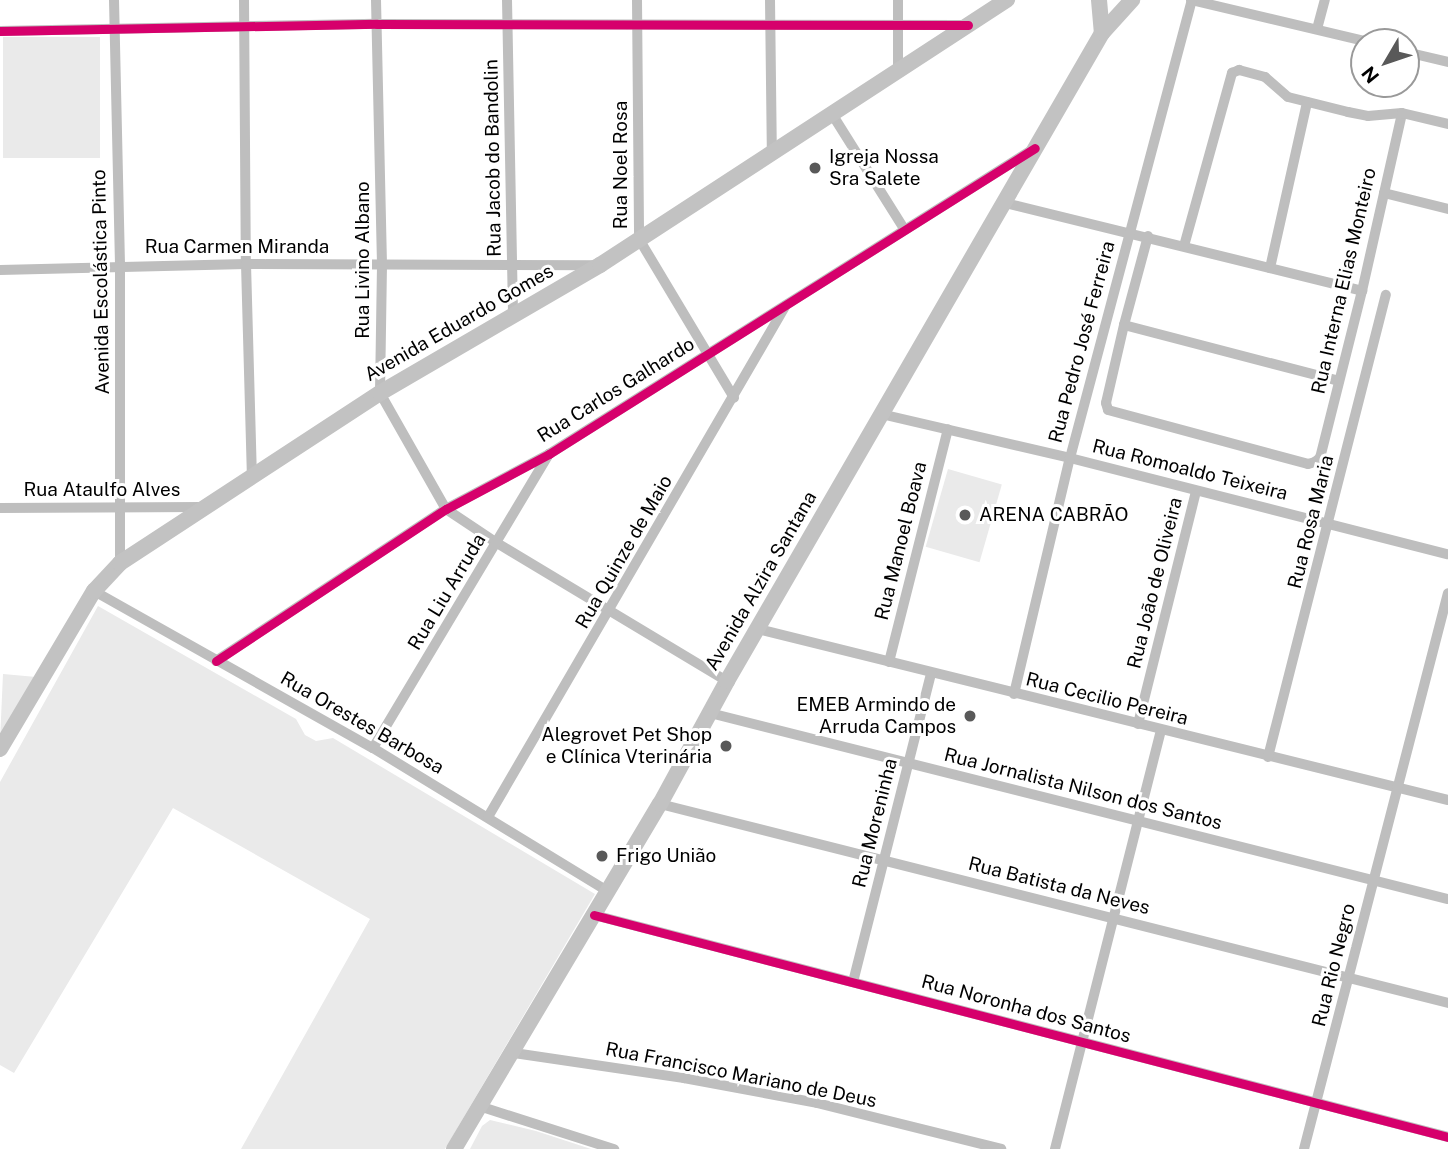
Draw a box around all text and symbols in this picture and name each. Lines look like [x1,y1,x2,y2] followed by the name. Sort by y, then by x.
[1350,28,1420,98] north arrow
[480,59,506,257] street label: Rua Jacob do Bandolin
[1357,62,1383,88] text: N
[610,101,632,229] street label: Rua Noel Rosa
[829,146,939,190] place label: Igreja Nossa Sra Salete
[807,160,823,176] marker: Igreja Nossa Sra Salete
[1307,166,1381,396] street label: Rua Interna Elias Monteiro
[88,169,114,395] street label: Avenida Escolástica Pinto
[352,181,374,339] street label: Rua Livino Albano
[145,236,329,258] street label: Rua Carmen Miranda
[1044,238,1120,446] street label: Rua Pedro José Ferreira
[360,259,558,387] street label: Avenida Eduardo Gomes
[533,332,699,448] street label: Rua Carlos Galhardo
[1090,435,1290,505] street label: Rua Romoaldo Teixeira
[1283,453,1339,591] street label: Rua Rosa Maria
[870,459,932,623] street label: Rua Manoel Boava
[571,471,677,633] street label: Rua Quinze de Maio
[24,479,180,501] street label: Rua Ataulfo Alves
[700,487,822,675] street label: Avenida Alzira Santana
[1123,495,1187,671] street label: Rua João de Oliveira
[979,504,1129,526] place label: ARENA CABRÃO
[957,507,973,523] marker: ARENA CABRÃO
[403,530,491,654] street label: Rua Liu Arruda
[276,667,448,779] street label: Rua Orestes Barbosa
[1023,668,1191,730] street label: Rua Cecilio Pereira
[796,694,956,738] place label: EMEB Armindo de Arruda Campos
[962,708,978,724] marker: EMEB Armindo de Arruda Campos
[541,724,712,768] place label: Alegrovet Pet Shop e Clínica Vterinária
[718,738,734,754] marker: Alegrovet Pet Shop e Clínica Vterinária
[941,743,1225,835] street label: Rua Jornalista Nilson dos Santos
[848,756,902,890] street label: Rua Moreninha
[616,845,716,867] place label: Frigo União
[594,848,610,864] marker: Frigo União
[966,852,1152,920] street label: Rua Batista da Neves
[1308,901,1360,1029] street label: Rua Rio Negro
[919,970,1133,1048] street label: Rua Noronha dos Santos
[603,1037,879,1113] street label: Rua Francisco Mariano de Deus

